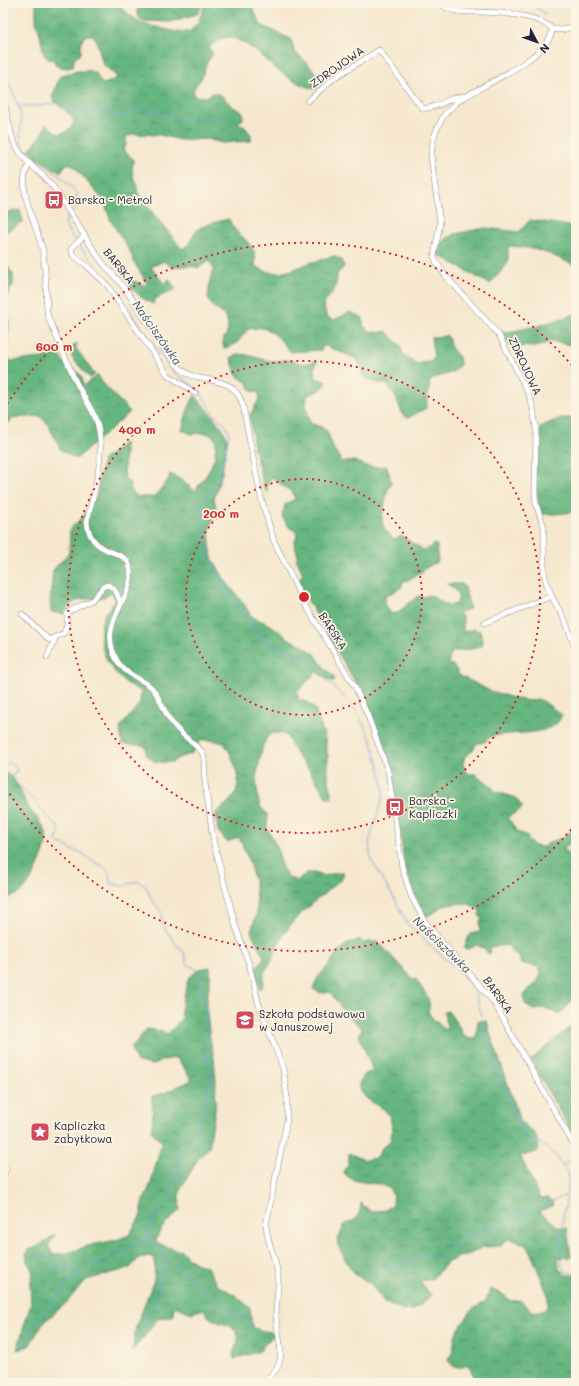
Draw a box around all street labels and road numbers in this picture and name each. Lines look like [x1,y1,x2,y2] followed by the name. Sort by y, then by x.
[307,42,367,91] street label: ZDROJOWA
[100,245,138,287] street label: BARSKA
[505,334,546,397] street label: ZDROJOWA
[316,609,351,652] street label: BARSKA
[480,973,517,1016] street label: BARSKA

